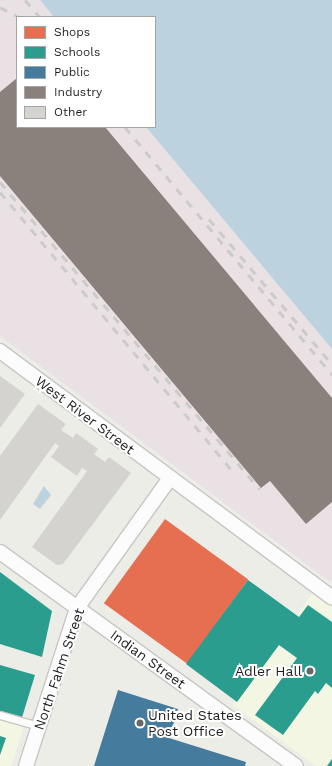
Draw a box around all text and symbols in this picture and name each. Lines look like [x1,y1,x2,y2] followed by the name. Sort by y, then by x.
[16,16,156,128] legend
[54,25,90,39] text: Shops
[54,45,100,59] text: Schools
[54,65,90,79] text: Public
[54,85,102,99] text: Industry
[54,105,87,119] text: Other
[32,372,138,458] street label: West River Street
[30,606,88,732] street label: North Fahm Street
[107,626,189,692] street label: Indian Street
[235,663,302,679] place label: Adler Hall
[305,666,315,676] marker: Adler Hall
[148,707,242,740] place label: United States Post Office
[135,718,145,728] marker: United States Post Office

